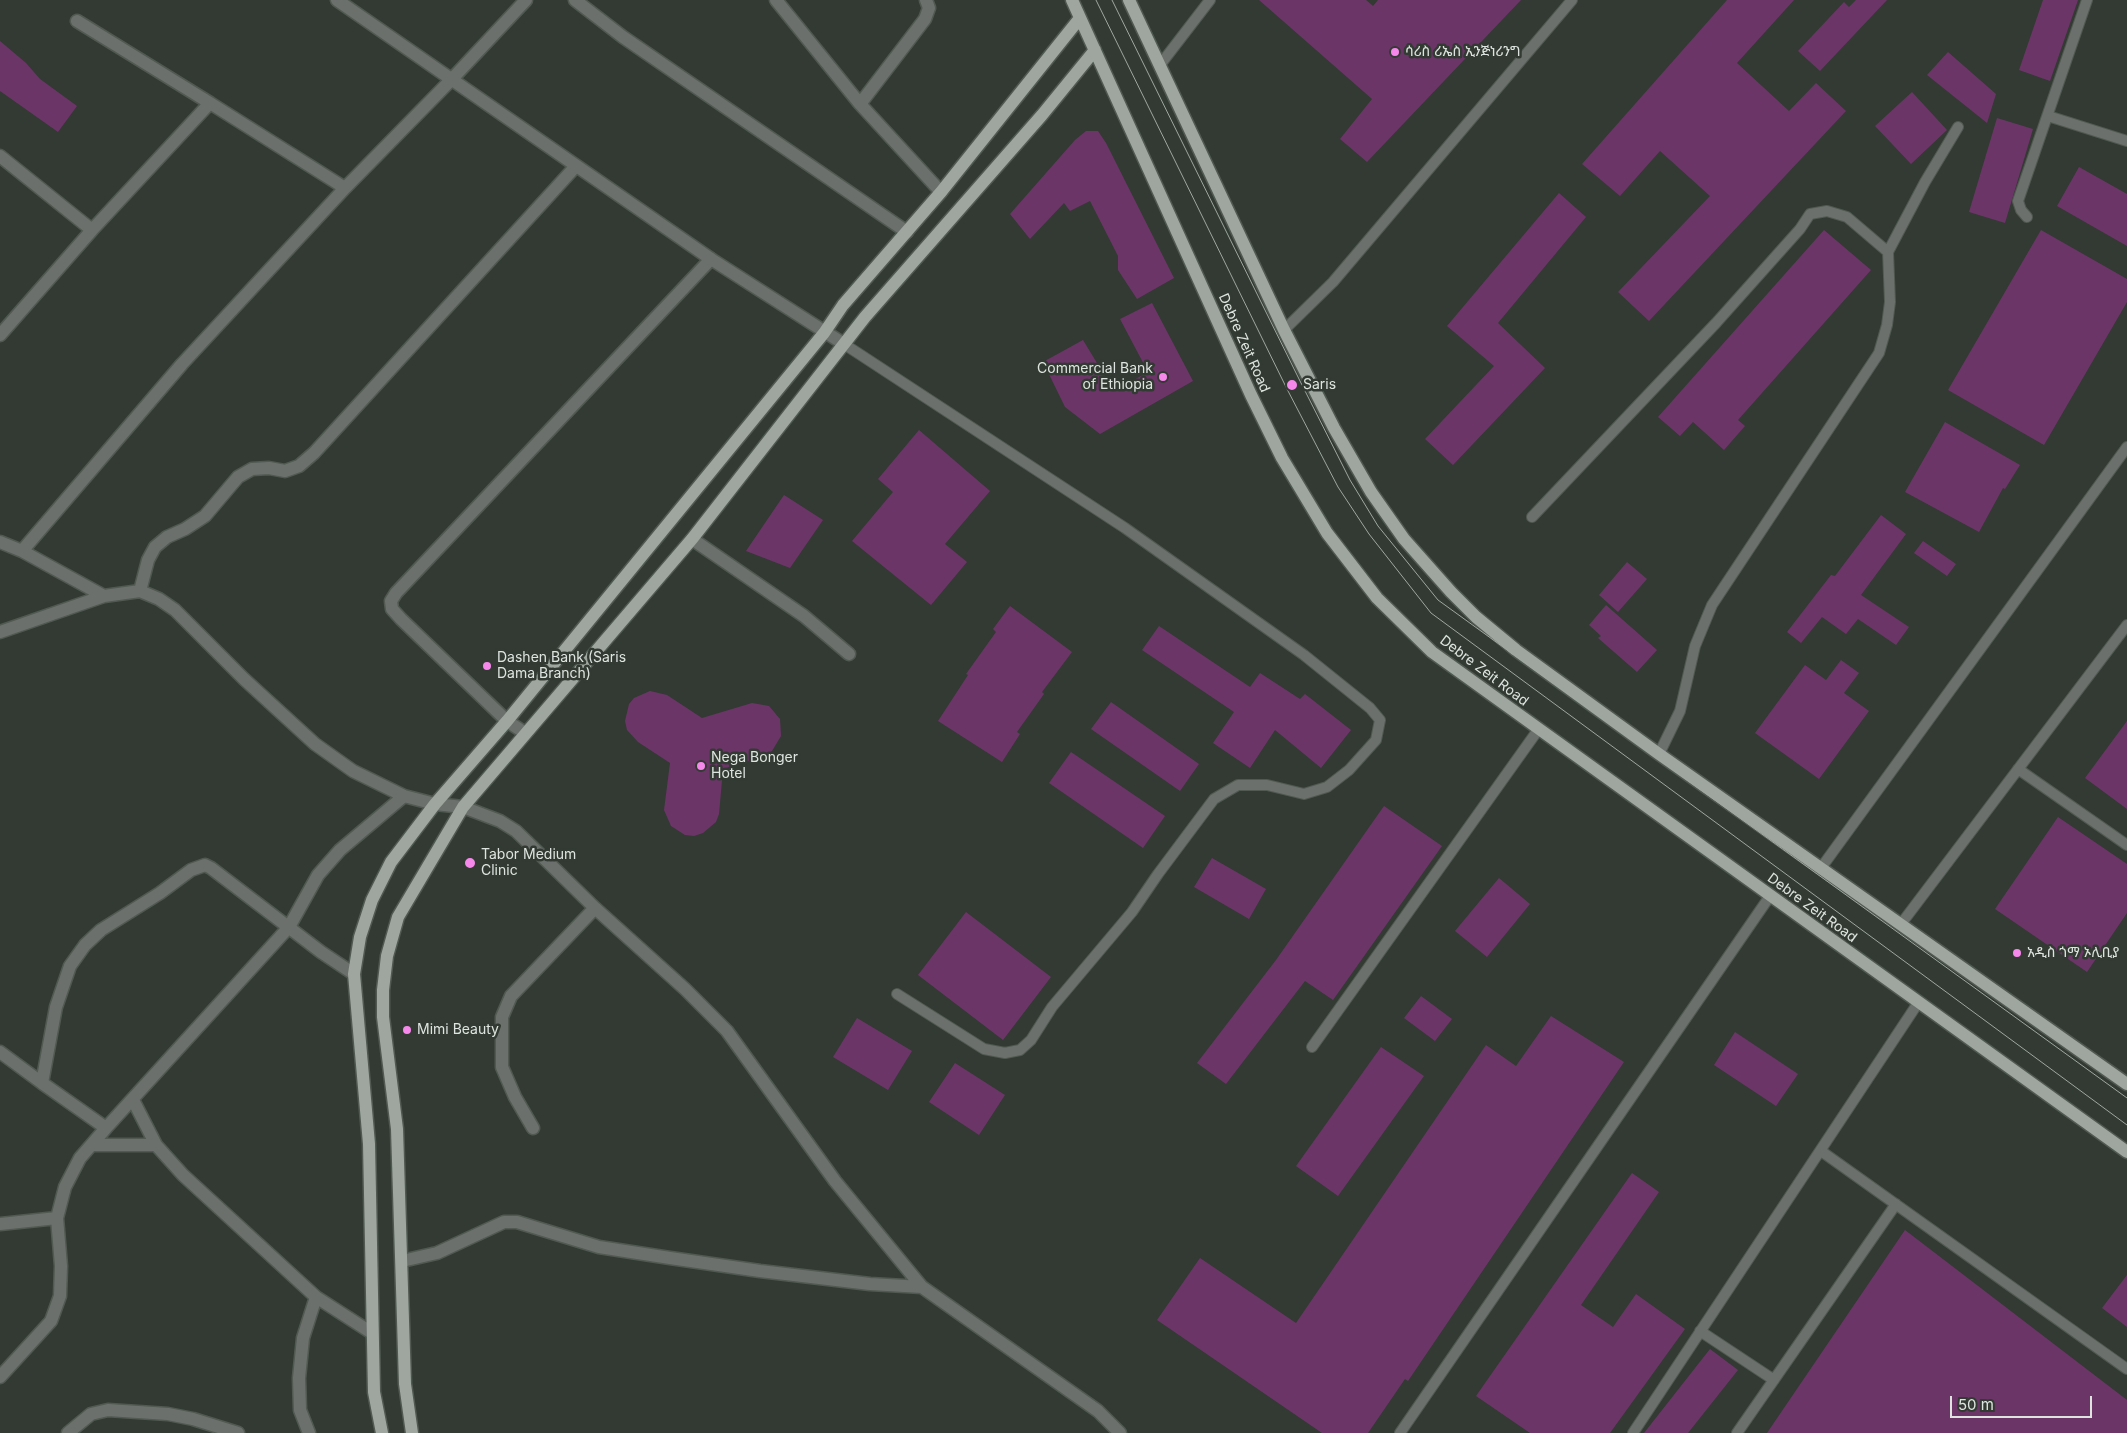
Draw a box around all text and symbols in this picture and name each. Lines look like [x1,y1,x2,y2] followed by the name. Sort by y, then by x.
[1405,44,1521,60] place label: ሳሪስ ሪኤስ ኢንጅነሪንግ
[1389,46,1401,58] marker: ሳሪስ ሪኤስ ኢንጅነሪንግ
[1215,291,1273,395] street label: Debre Zeit Road
[1037,361,1153,394] place label: Commercial Bank of Ethiopia
[1157,371,1169,383] marker: Commercial Bank of Ethiopia
[1303,377,1336,393] place label: Saris
[1285,378,1299,392] marker: Saris
[1436,632,1532,710] street label: Debre Zeit Road
[497,650,626,682] place label: Dashen Bank (Saris Dama Branch)
[481,660,493,672] marker: Dashen Bank (Saris Dama Branch)
[711,750,798,782] place label: Nega Bonger Hotel
[695,760,707,772] marker: Nega Bonger Hotel
[481,847,576,880] place label: Tabor Medium Clinic
[463,856,477,870] marker: Tabor Medium Clinic
[1764,870,1860,946] street label: Debre Zeit Road
[2027,945,2119,961] place label: አዲስ ጎማ ኦሊቢያ
[2011,947,2023,959] marker: አዲስ ጎማ ኦሊቢያ
[417,1022,499,1038] place label: Mimi Beauty
[401,1024,413,1036] marker: Mimi Beauty
[1952,1386,2094,1418] scale bar
[1958,1395,1994,1414] text: 50 m

